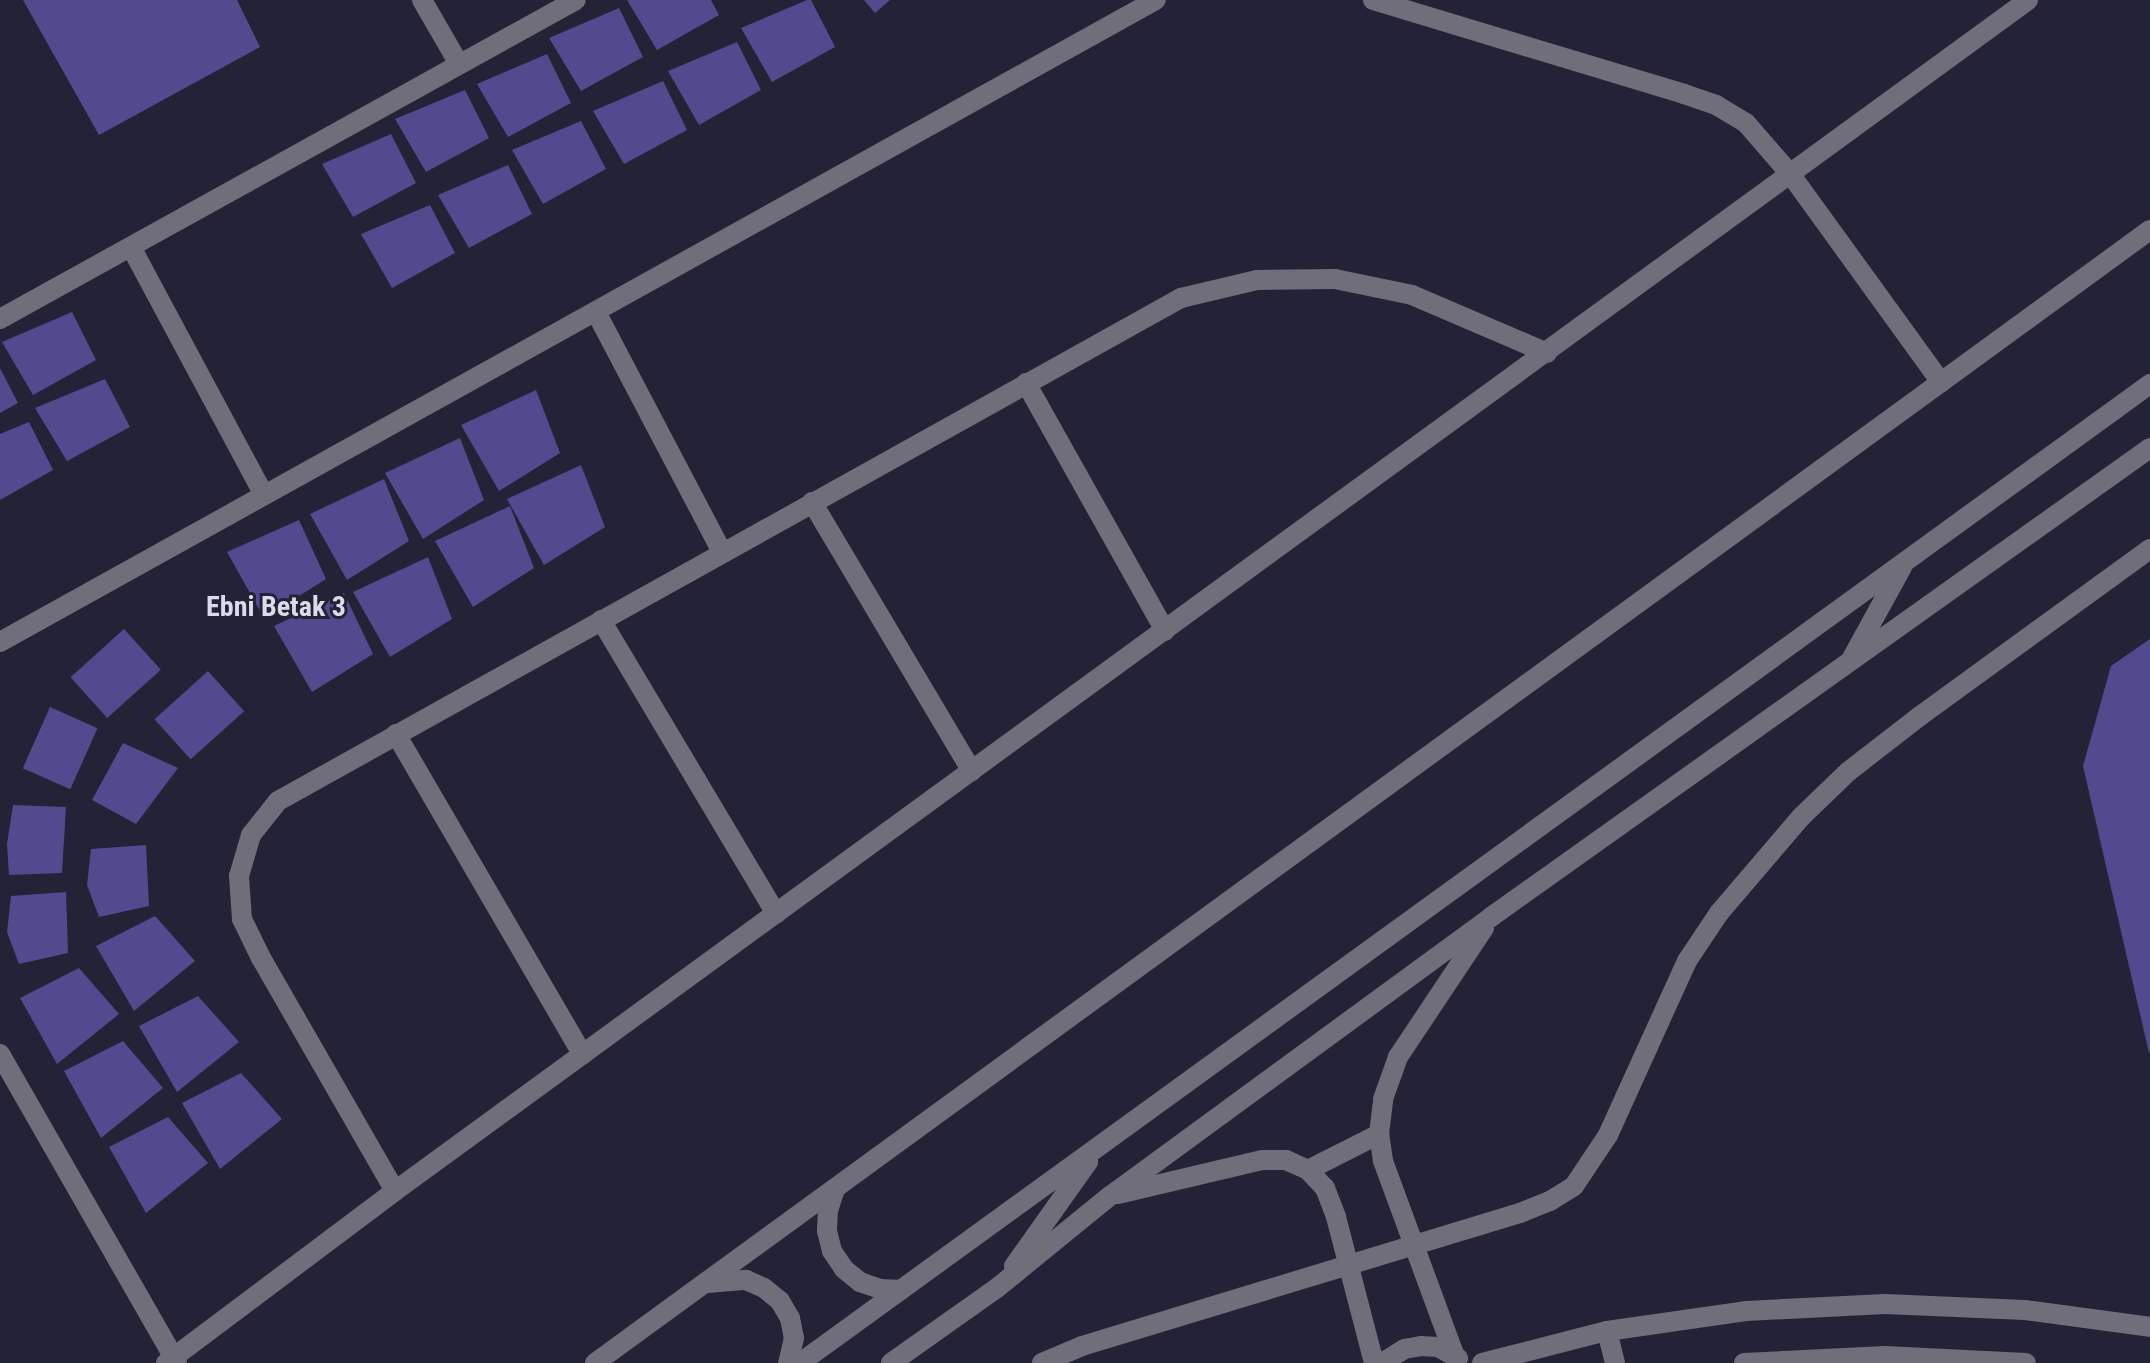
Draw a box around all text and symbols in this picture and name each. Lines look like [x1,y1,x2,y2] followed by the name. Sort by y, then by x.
[206,590,346,624] district label: Ebni Betak 3

